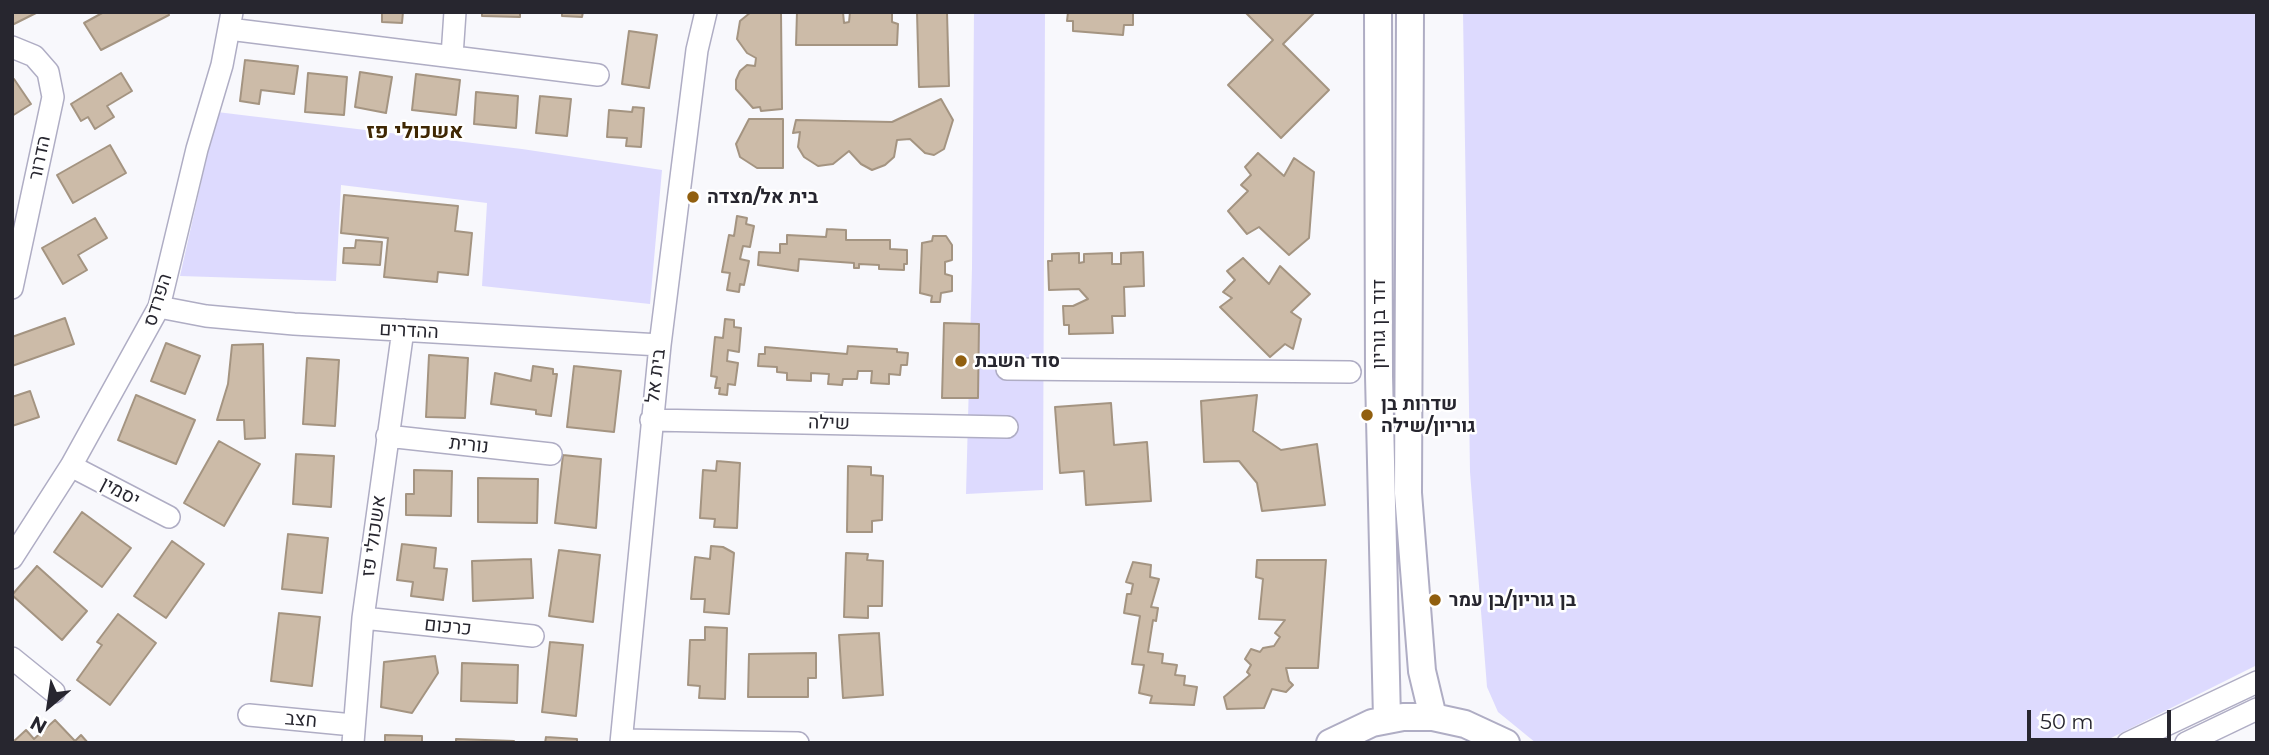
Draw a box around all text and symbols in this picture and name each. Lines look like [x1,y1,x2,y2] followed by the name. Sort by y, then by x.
[367,119,463,145] district label: אשכולי פז
[24,133,56,183] street label: הדרור
[707,186,818,208] place label: בית אל/מצדה
[685,189,701,205] marker: בית אל/מצדה
[139,271,177,329] street label: הפרדס
[1368,279,1390,369] street label: דוד בן גוריון
[379,318,439,344] street label: ההדרים
[641,348,671,404] street label: בית אל
[975,350,1060,372] place label: סוד השבת
[953,353,969,369] marker: סוד השבת
[1381,393,1476,437] place label: שדרות בן גוריון/שילה
[1359,407,1375,423] marker: שדרות בן גוריון/שילה
[808,411,850,435] street label: שילה
[448,432,490,458] street label: נורית
[97,472,143,512] street label: יסמין
[357,494,391,578] street label: אשכולי פז
[1449,589,1576,611] place label: בן גוריון/בן עמר
[1427,592,1443,608] marker: בן גוריון/בן עמר
[423,613,473,641] street label: כרכום
[14,671,84,741] north arrow
[2031,696,2174,740] scale bar
[284,707,318,733] street label: חצב
[2040,709,2094,734] text: 50 m
[26,711,51,739] text: N

